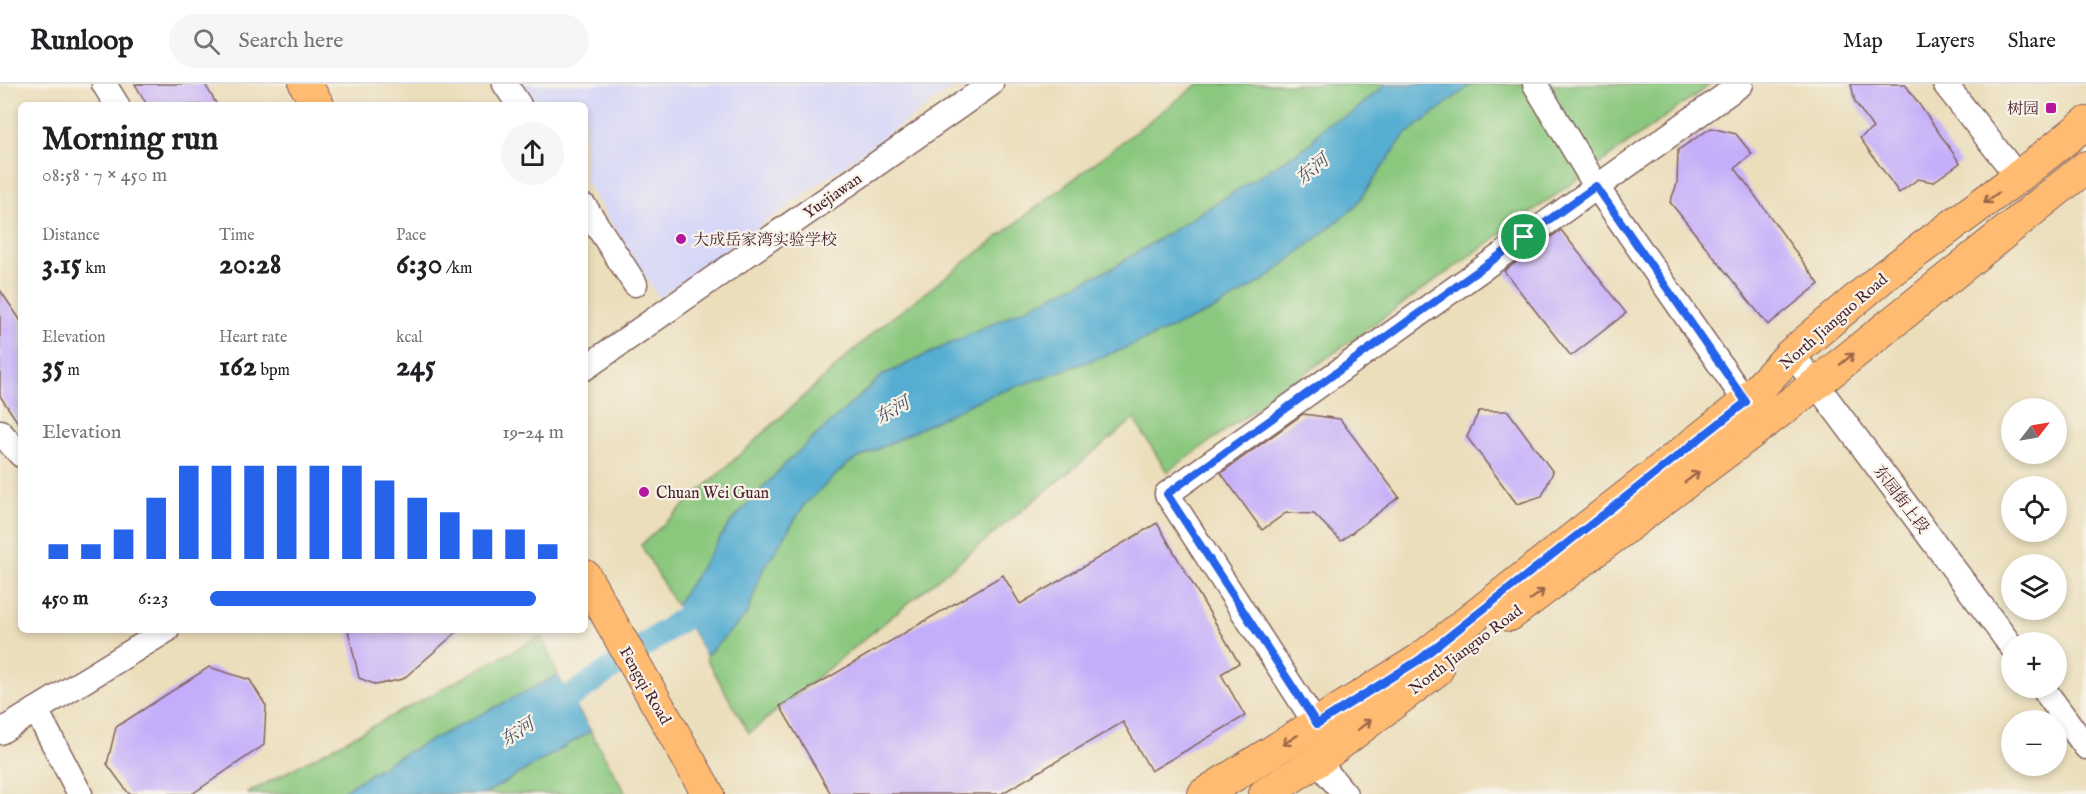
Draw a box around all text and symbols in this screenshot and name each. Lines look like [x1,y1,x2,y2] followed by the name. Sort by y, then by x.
[169,14,589,68] search box
[30,24,133,59] text: Runloop
[190,25,223,58] icon: search
[238,27,343,55] text: Search here
[1843,28,1883,55] text: Map
[1916,28,1975,55] text: Layers
[2008,28,2056,55] text: Share
[2007,100,2039,120] place label: 树园
[2044,101,2058,115] marker: 树园
[42,119,218,161] text: Morning run
[501,122,564,185] button: share
[1292,148,1337,190] water label: 东河
[42,163,167,188] text: 08:58 · 7 × 450 m
[800,169,867,224] street label: Yuejiawan
[1983,191,1999,204] one-way arrow
[1498,211,1549,262] pin
[1507,220,1540,253] icon: arrive
[42,226,100,246] text: Distance
[219,226,255,246] text: Time
[396,226,426,246] text: Pace
[693,231,837,251] place label: 大成岳家湾实验学校
[674,232,688,246] marker: 大成岳家湾实验学校
[42,246,82,284] text: 3.15
[219,246,282,284] text: 20:28
[396,246,443,284] text: 6:30
[82,259,106,279] text: km
[443,259,472,279] text: /km
[1776,270,1893,375] street label: North Jianguo Road
[42,328,105,348] text: Elevation
[219,328,287,348] text: Heart rate
[396,328,423,348] text: kcal
[42,348,64,386] text: 35
[219,348,257,386] text: 162
[396,348,436,386] text: 245
[1839,352,1855,365] one-way arrow
[64,361,80,381] text: m
[257,361,290,381] text: bpm
[871,391,917,430] water label: 东河
[2001,398,2067,464] north arrow
[2001,398,2067,776] map controls
[42,420,121,445] text: Elevation
[502,420,564,445] text: 19–24 m
[1868,462,1932,538] street label: 东园街上段
[1684,471,1700,483] one-way arrow
[2001,476,2067,542] button: locate
[656,484,770,504] place label: Chuan Wei Guan
[637,485,651,499] marker: Chuan Wei Guan
[2001,554,2067,620] button: layers
[42,586,89,611] text: 450 m
[138,586,169,611] text: 6:23
[1528,588,1544,601] one-way arrow
[1406,601,1527,700] street label: North Jianguo Road
[2001,632,2067,698] button: +
[614,644,675,729] street label: Fengqi Road
[2001,710,2067,776] button: −
[496,712,542,753] water label: 东河
[1356,718,1372,731] one-way arrow
[1282,735,1299,747] one-way arrow

